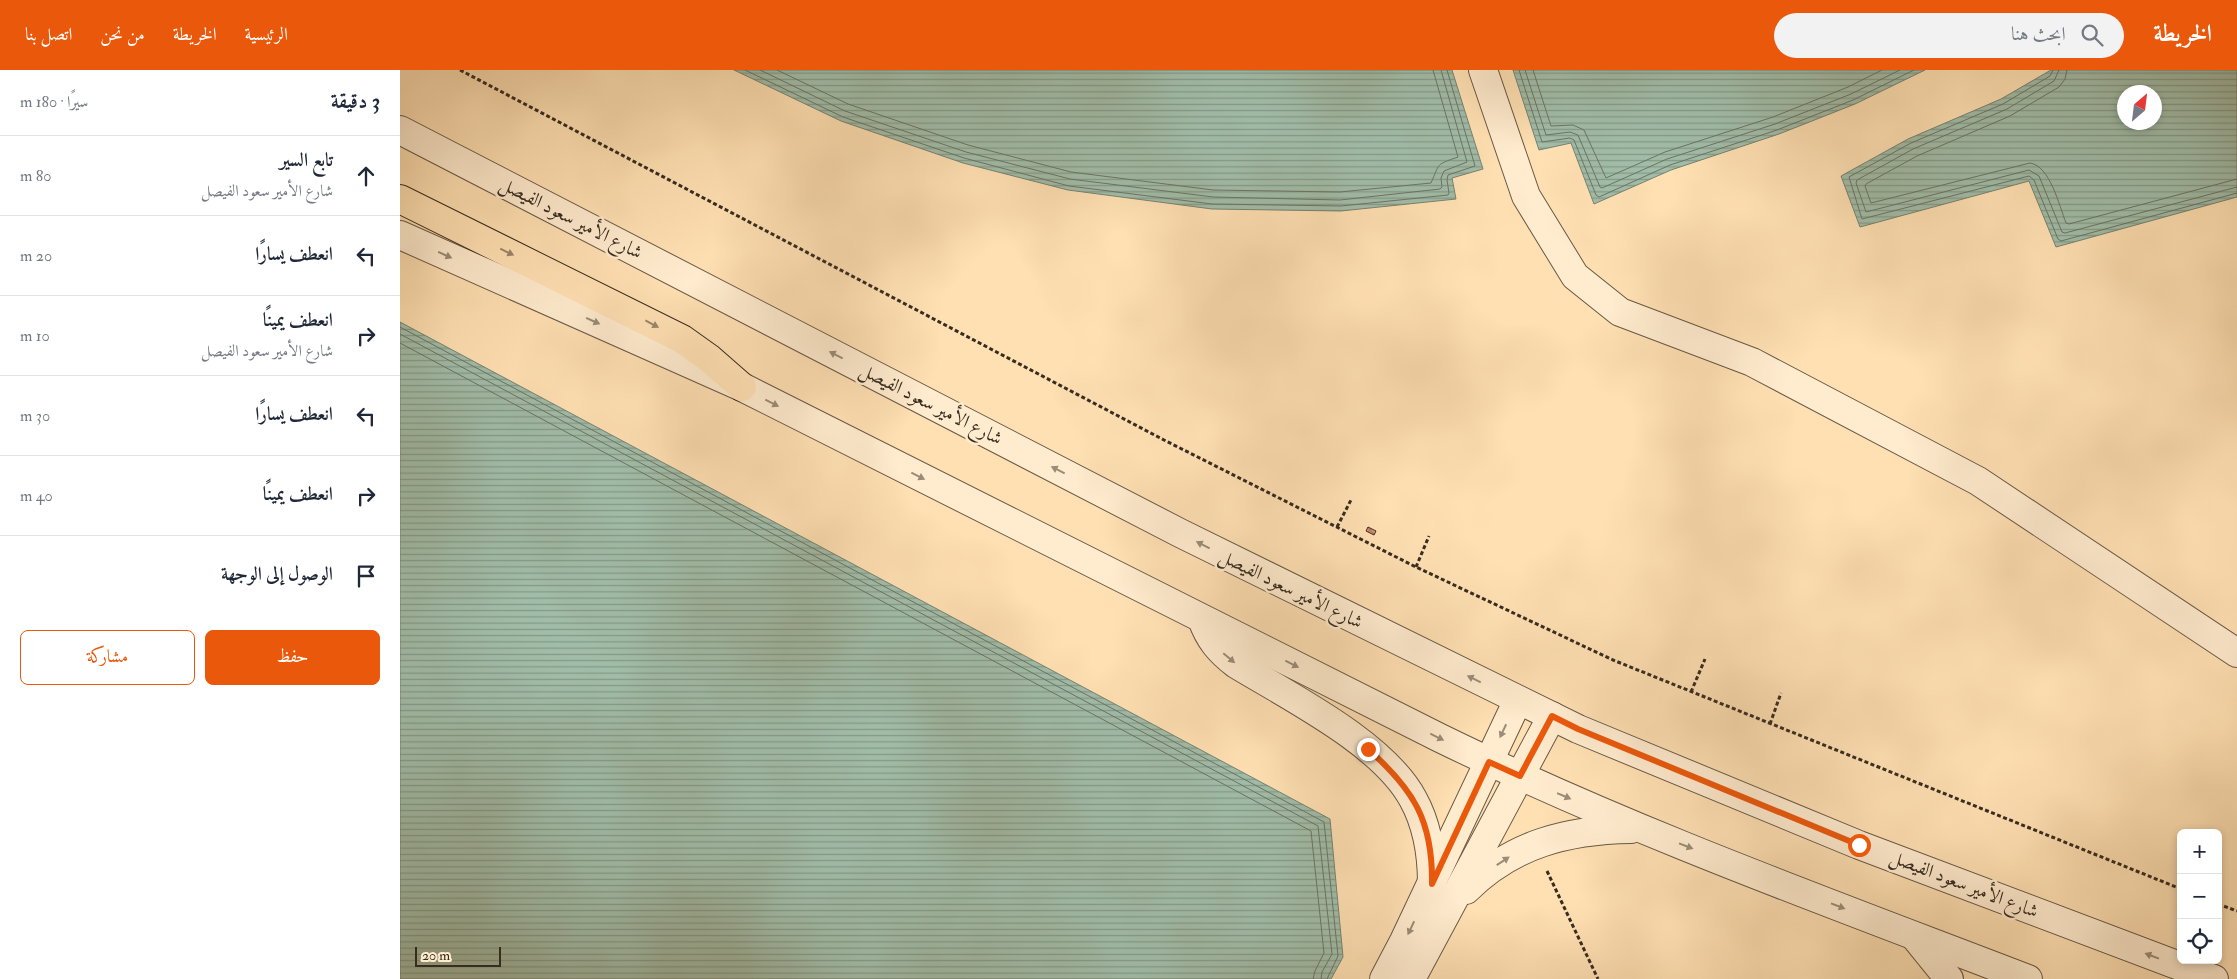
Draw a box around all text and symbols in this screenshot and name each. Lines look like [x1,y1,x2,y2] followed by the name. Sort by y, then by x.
[1774,13,2124,58] search box
[2154,18,2212,49] text: الخريطة
[2078,21,2106,49] icon: search
[2011,22,2066,46] text: ابحث هنا
[25,23,72,46] text: اتصل بنا
[100,23,145,46] text: من نحن
[173,23,217,46] text: الخريطة
[245,23,288,46] text: الرئيسية
[2117,85,2162,130] north arrow
[331,88,380,115] text: 3 دقيقة
[20,92,88,112] text: سيرًا · 180 m
[279,148,333,172] text: تابع السير
[352,162,380,190] icon: ahead
[20,166,52,186] text: 80 m
[494,170,647,267] street label: شارع الأمير سعود الفيصل
[201,181,333,201] text: شارع الأمير سعود الفيصل
[255,242,333,266] text: انعطف يسارًا
[352,242,380,270] icon: left
[20,246,52,266] text: 20 m
[499,248,514,256] one-way arrow
[438,251,452,259] one-way arrow
[263,308,333,332] text: انعطف يمينًا
[586,317,600,325] one-way arrow
[645,320,660,328] one-way arrow
[352,322,380,350] icon: right
[20,326,50,346] text: 10 m
[201,341,333,361] text: شارع الأمير سعود الفيصل
[829,351,844,359] one-way arrow
[854,356,1007,453] street label: شارع الأمير سعود الفيصل
[765,399,780,407] one-way arrow
[255,402,333,426] text: انعطف يسارًا
[352,402,380,430] icon: left
[20,406,50,426] text: 30 m
[1051,466,1066,474] one-way arrow
[911,472,925,480] one-way arrow
[263,482,333,506] text: انعطف يمينًا
[352,482,380,510] icon: right
[20,486,53,506] text: 40 m
[1196,541,1210,549] one-way arrow
[1214,542,1368,637] street label: شارع الأمير سعود الفيصل
[221,562,333,586] text: الوصول إلى الوجهة
[352,562,380,590] icon: arrive
[20,630,195,685] button: مشاركة
[205,630,380,685] button: حفظ
[1222,652,1234,664] one-way arrow
[1285,660,1299,668] one-way arrow
[1467,674,1481,682] one-way arrow
[1499,724,1507,738] one-way arrow
[1430,733,1445,741] one-way arrow
[1357,738,1380,761] route end
[1557,793,1571,801] one-way arrow
[2177,829,2222,964] map controls
[2177,829,2222,874] button: +
[1848,834,1871,857] route start
[1679,843,1694,851] one-way arrow
[1885,843,2042,926] street label: شارع الأمير سعود الفيصل
[1496,857,1510,866] one-way arrow
[2177,874,2222,919] button: −
[1831,902,1845,910] one-way arrow
[2177,919,2222,964] button: locate
[1406,921,1414,935] one-way arrow
[415,944,501,967] scale bar
[422,947,450,964] text: 20 m
[2145,951,2159,959] one-way arrow

